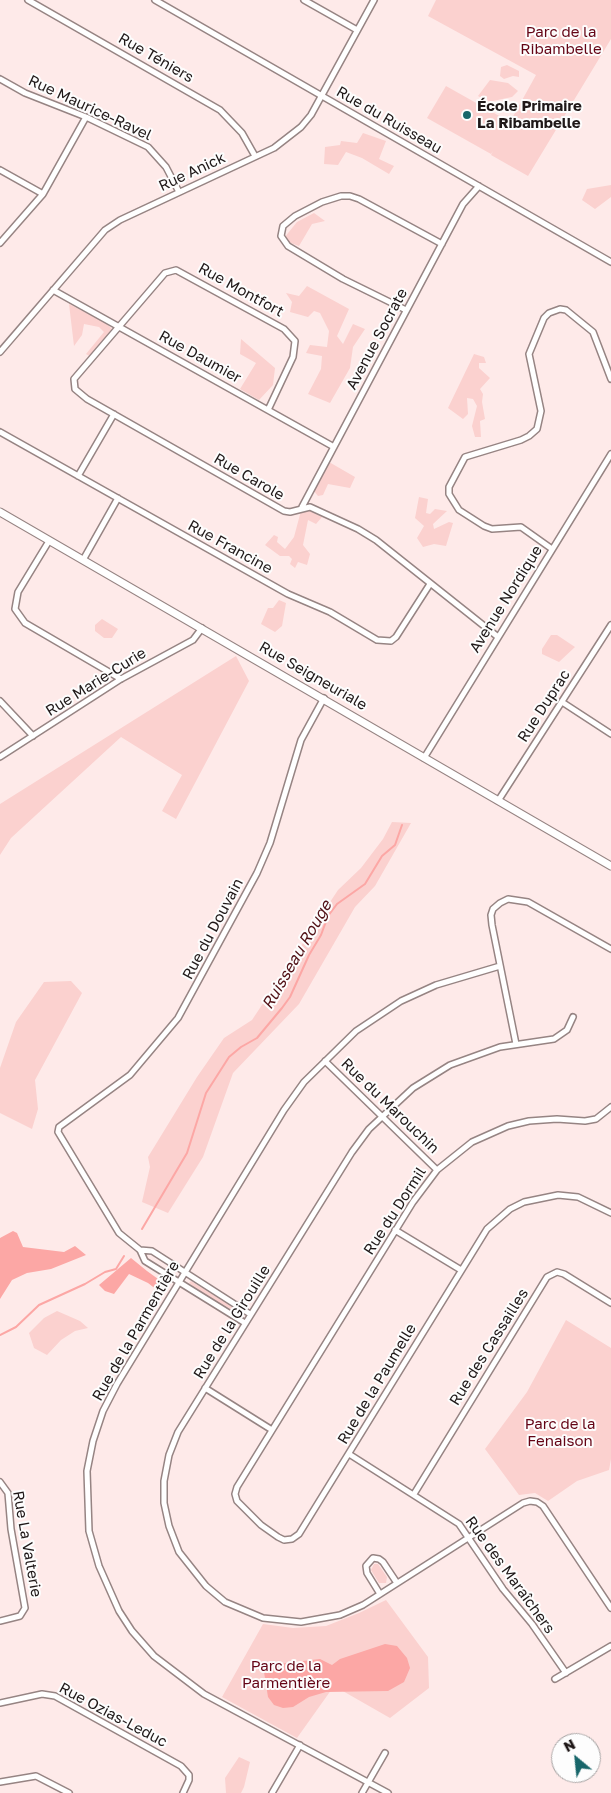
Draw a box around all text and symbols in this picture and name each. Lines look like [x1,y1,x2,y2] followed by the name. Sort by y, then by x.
[520,23,602,58] park label: Parc de la Ribambelle
[115,29,197,87] street label: Rue Téniers
[25,71,155,145] street label: Rue Maurice-Ravel
[333,83,445,157] street label: Rue du Ruisseau
[477,97,582,132] place label: École Primaire La Ribambelle
[461,109,473,121] marker: École Primaire La Ribambelle
[156,149,228,195] street label: Rue Anick
[195,259,287,321] street label: Rue Montfort
[343,285,411,393] street label: Avenue Socrate
[156,327,244,387] street label: Rue Daumier
[211,450,287,504] street label: Rue Carole
[185,516,275,578] street label: Rue Francine
[466,542,546,656] street label: Avenue Nordique
[256,638,370,714] street label: Rue Seigneuriale
[43,644,149,720] street label: Rue Marie-Curie
[514,666,574,746] street label: Rue Duprac
[179,875,247,983] street label: Rue du Douvain
[258,897,336,1013] water label: Ruisseau Rouge
[337,1055,443,1157] street label: Rue du Marouchin
[360,1164,430,1258] street label: Rue du Dormil
[89,1258,183,1404] street label: Rue de la Parmentière
[190,1262,274,1382] street label: Rue de la Girouille
[446,1285,532,1409] street label: Rue des Cassailles
[334,1320,420,1448] street label: Rue de la Paumelle
[525,1415,595,1450] park label: Parc de la Fenaison
[9,1489,45,1599] street label: Rue La Valterie
[461,1513,559,1637] street label: Rue des Maraîchers
[242,1657,330,1692] park label: Parc de la Parmentière
[56,1679,170,1751] street label: Rue Ozias-Leduc
[551,1733,601,1783] north arrow
[560,1735,578,1755] text: N

